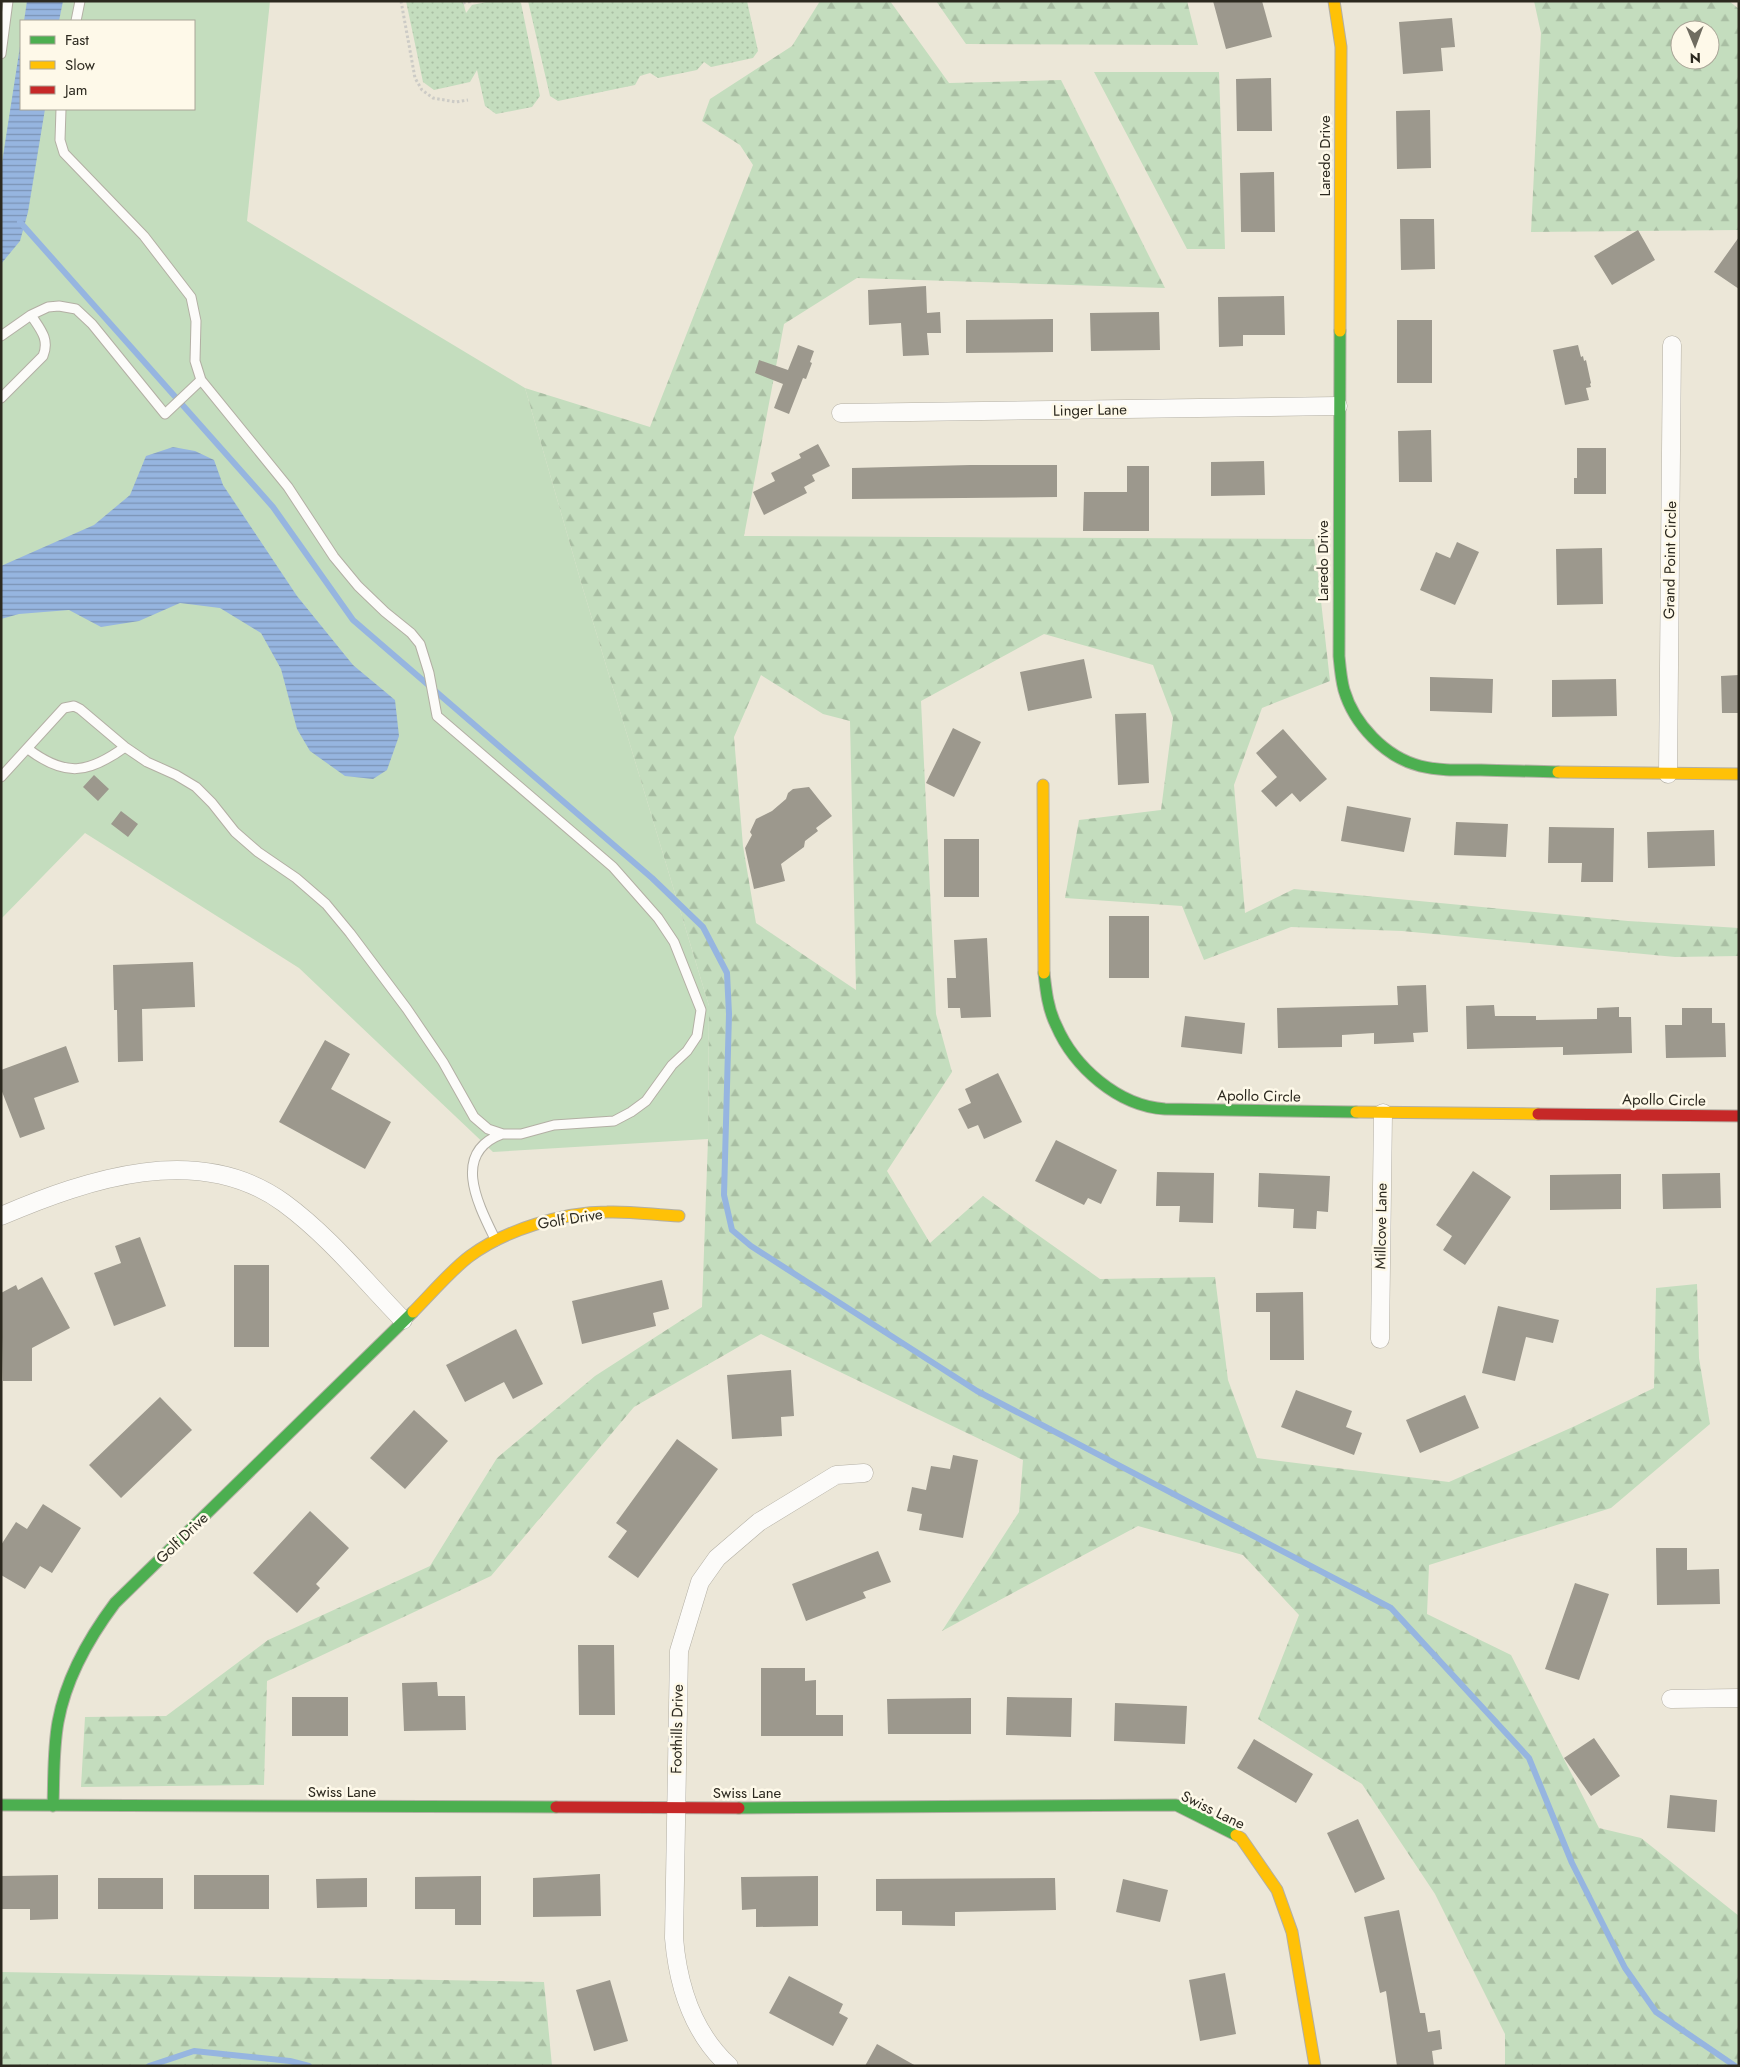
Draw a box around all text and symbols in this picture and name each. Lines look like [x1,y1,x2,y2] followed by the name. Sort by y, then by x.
[20,20,195,110] legend
[1670,20,1720,70] north arrow
[65,29,89,51] text: Fast
[1689,48,1701,68] text: N
[65,54,96,76] text: Slow
[63,79,88,101] text: Jam
[1314,115,1336,197] street label: Laredo Drive
[1053,398,1127,422] street label: Linger Lane
[1658,500,1682,619] street label: Grand Point Circle
[1312,520,1334,602] street label: Laredo Drive
[1217,1084,1301,1108] street label: Apollo Circle
[1622,1088,1706,1112] street label: Apollo Circle
[1369,1182,1393,1269] street label: Millcove Lane
[536,1203,604,1235] street label: Golf Drive
[151,1507,213,1569] street label: Golf Drive
[665,1684,689,1774] street label: Foothills Drive
[308,1781,377,1803] street label: Swiss Lane
[713,1782,782,1804] street label: Swiss Lane
[1177,1785,1249,1835] street label: Swiss Lane

